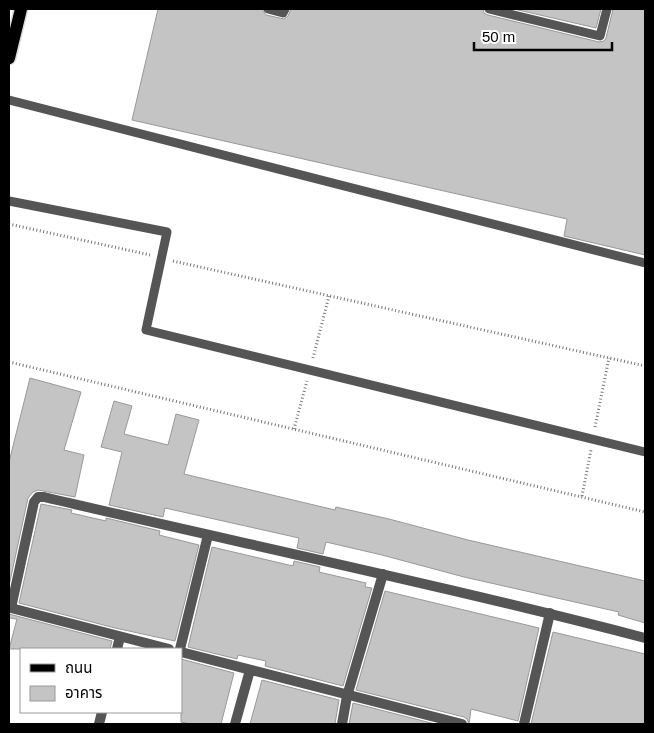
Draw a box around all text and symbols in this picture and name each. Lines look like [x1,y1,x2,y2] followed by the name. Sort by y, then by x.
[474,20,612,52] scale bar
[482,28,515,45] text: 50 m
[20,648,182,713] legend
[65,659,92,676] text: ถนน
[65,684,102,701] text: อาคาร

